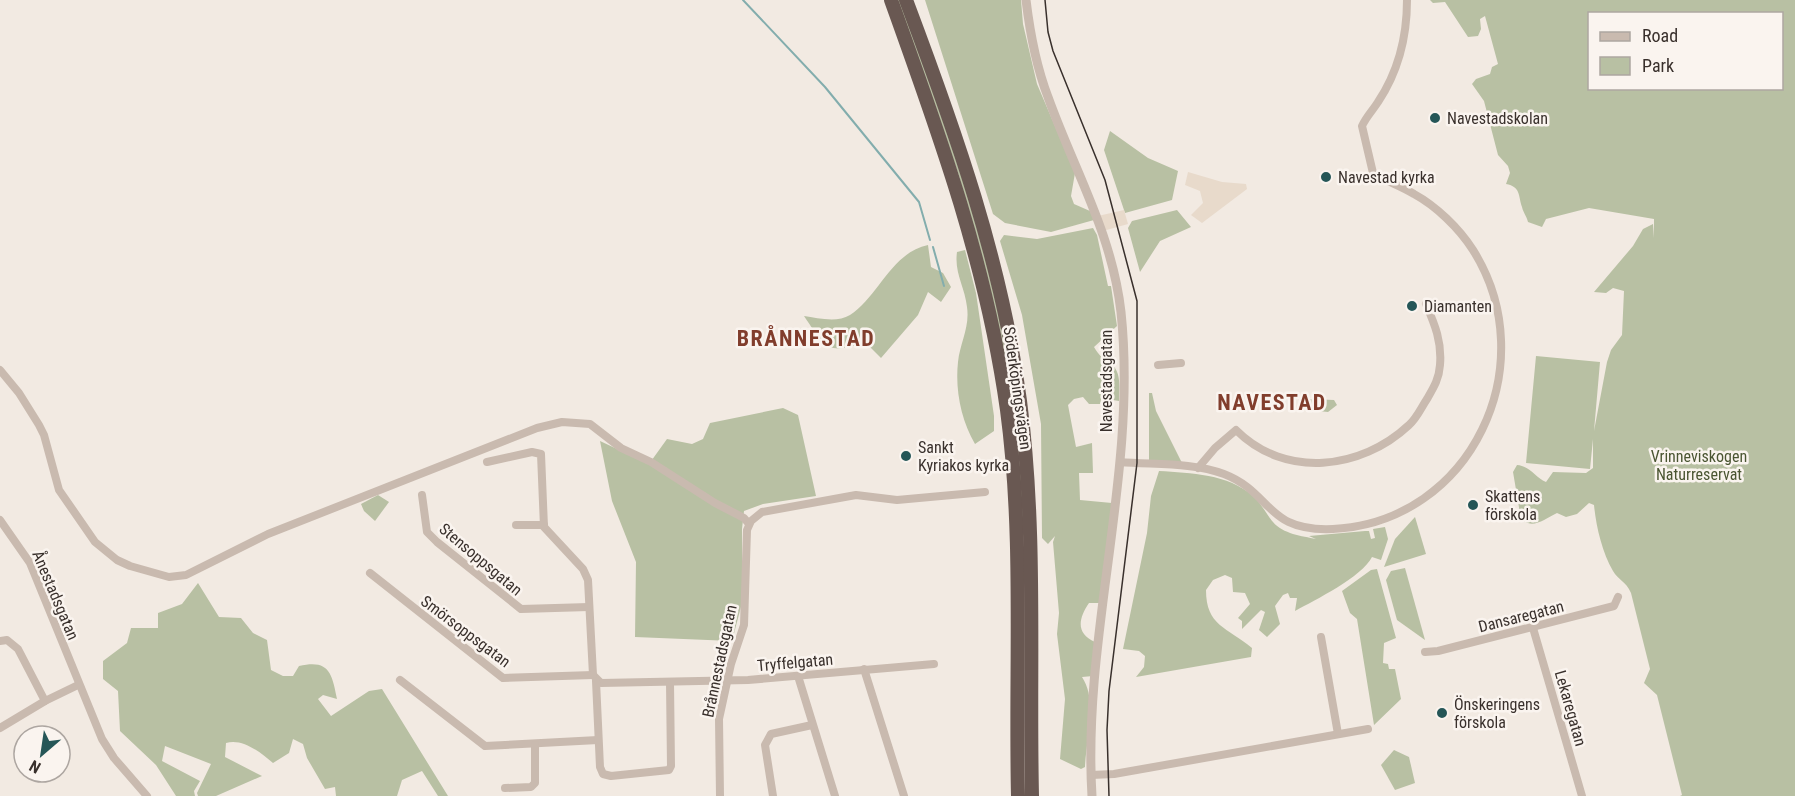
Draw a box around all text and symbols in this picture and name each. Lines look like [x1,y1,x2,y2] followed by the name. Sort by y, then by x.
[1588,12,1783,90] legend
[1642,25,1678,46] text: Road
[1642,55,1674,76] text: Park
[1447,109,1548,128] place label: Navestadskolan
[1428,111,1442,125] marker: Navestadskolan
[1338,168,1435,187] place label: Navestad kyrka
[1319,170,1333,184] marker: Navestad kyrka
[1424,297,1492,316] place label: Diamanten
[1405,299,1419,313] marker: Diamanten
[737,325,875,351] district label: BRÅNNESTAD
[999,325,1036,451] street label: Söderköpingsvägen
[1097,330,1116,432] street label: Navestadsgatan
[1217,390,1327,415] district label: NAVESTAD
[918,438,1009,475] place label: Sankt Kyriakos kyrka
[1651,447,1747,484] park label: Vrinneviskogen Naturreservat
[899,449,913,463] marker: Sankt Kyriakos kyrka
[1485,487,1540,524] place label: Skattens förskola
[1466,498,1480,512] marker: Skattens förskola
[435,519,526,600] street label: Stensoppsgatan
[28,547,84,643] street label: Ånestadsgatan
[417,592,514,671] street label: Smörsoppsgatan
[1476,597,1566,636] street label: Dansaregatan
[698,603,741,719] street label: Brånnestadsgatan
[756,650,834,675] street label: Tryffelgatan
[1551,668,1590,748] street label: Lekaregatan
[1454,695,1540,732] place label: Önskeringens förskola
[1435,706,1449,720] marker: Önskeringens förskola
[12,724,72,784] north arrow
[26,756,44,777] text: N

